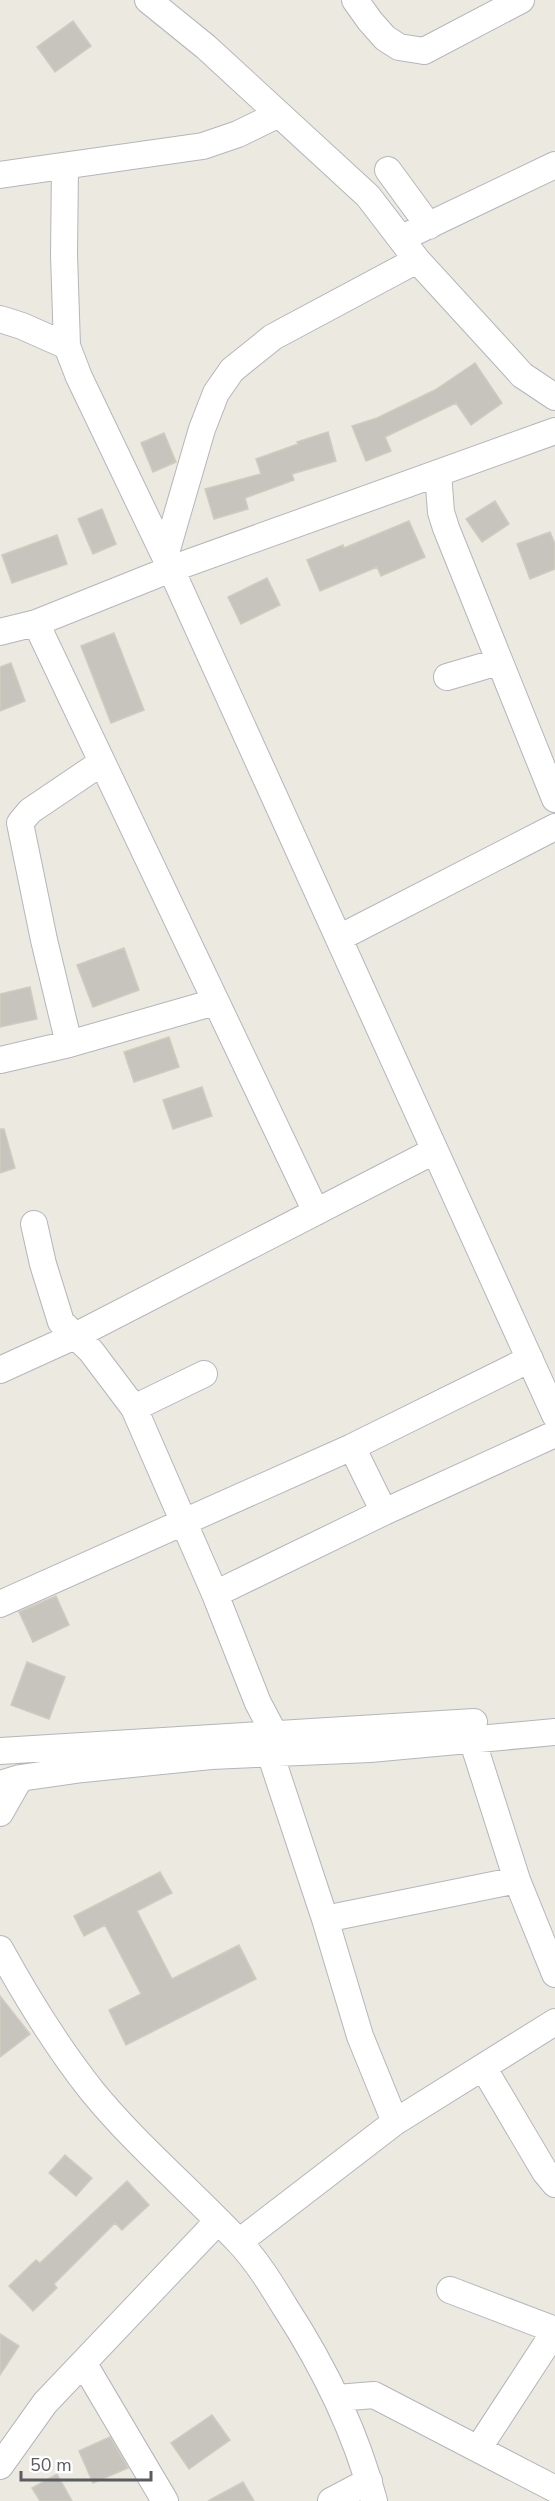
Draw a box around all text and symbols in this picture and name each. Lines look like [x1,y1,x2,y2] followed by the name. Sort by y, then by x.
[21,2444,152,2482] scale bar
[30,2453,72,2477] text: 50 m

